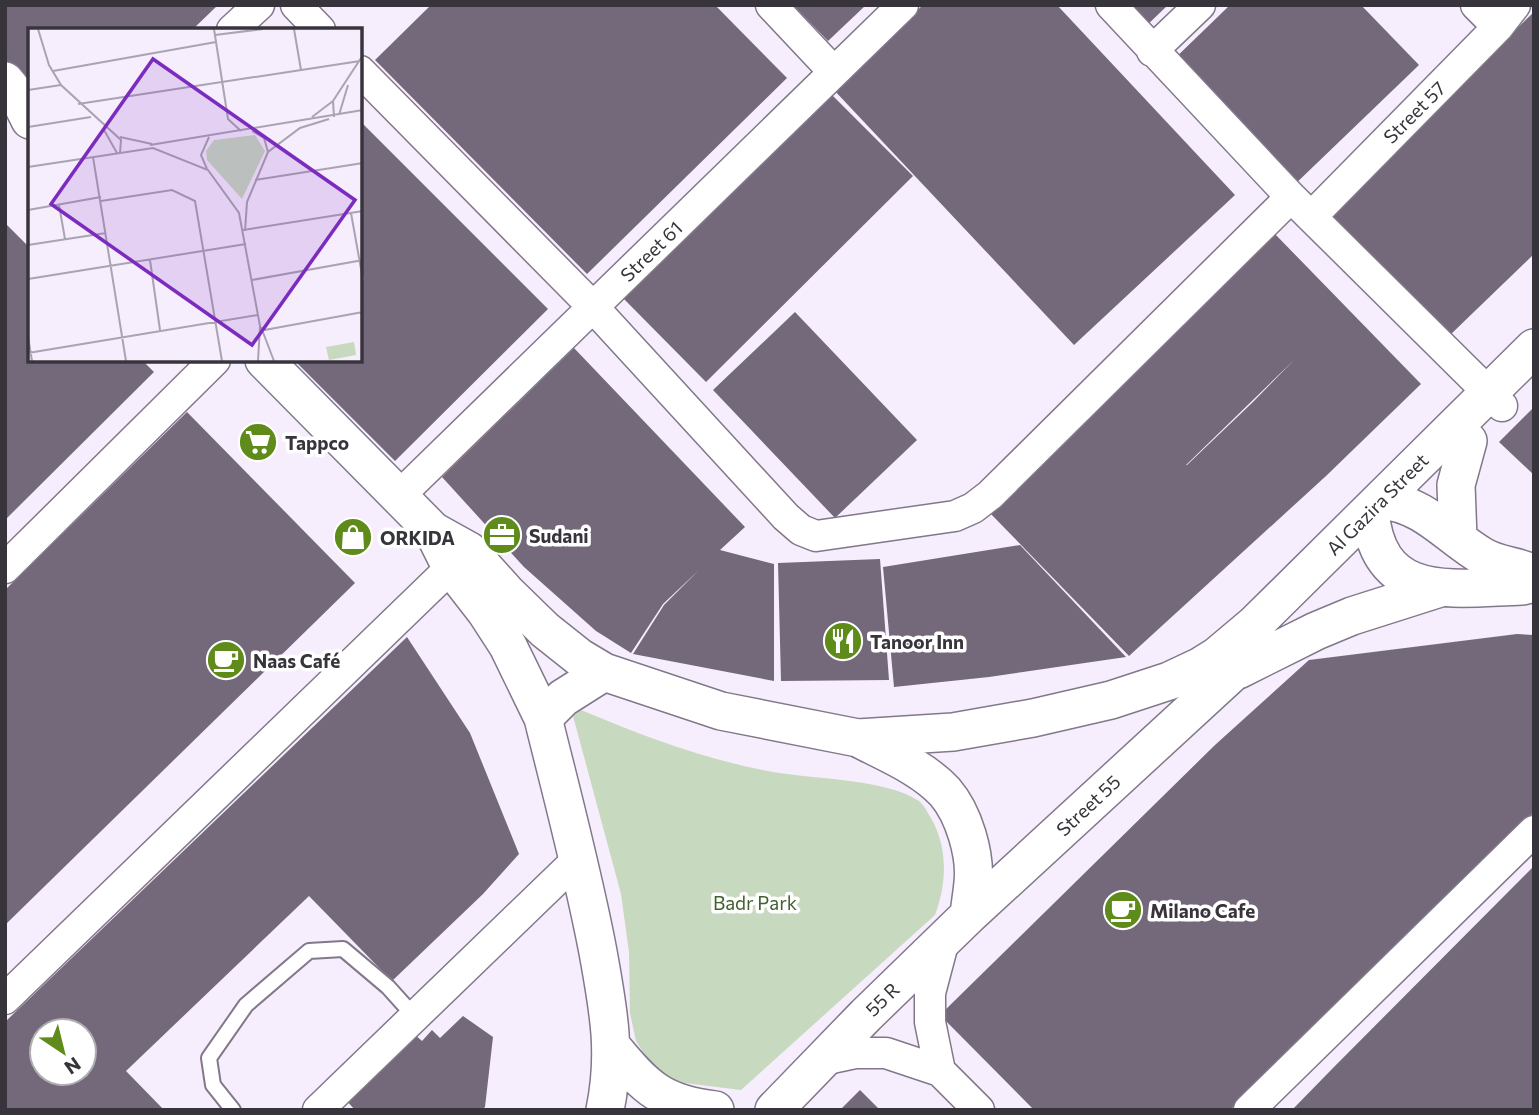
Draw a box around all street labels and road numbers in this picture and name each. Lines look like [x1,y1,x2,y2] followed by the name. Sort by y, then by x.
[1378,76,1450,148] street label: Street 57
[615,216,687,286] street label: Street 61
[1321,448,1433,560] street label: Al Gazira Street
[1051,770,1125,840] street label: Street 55
[860,977,904,1021] street label: 55 R

